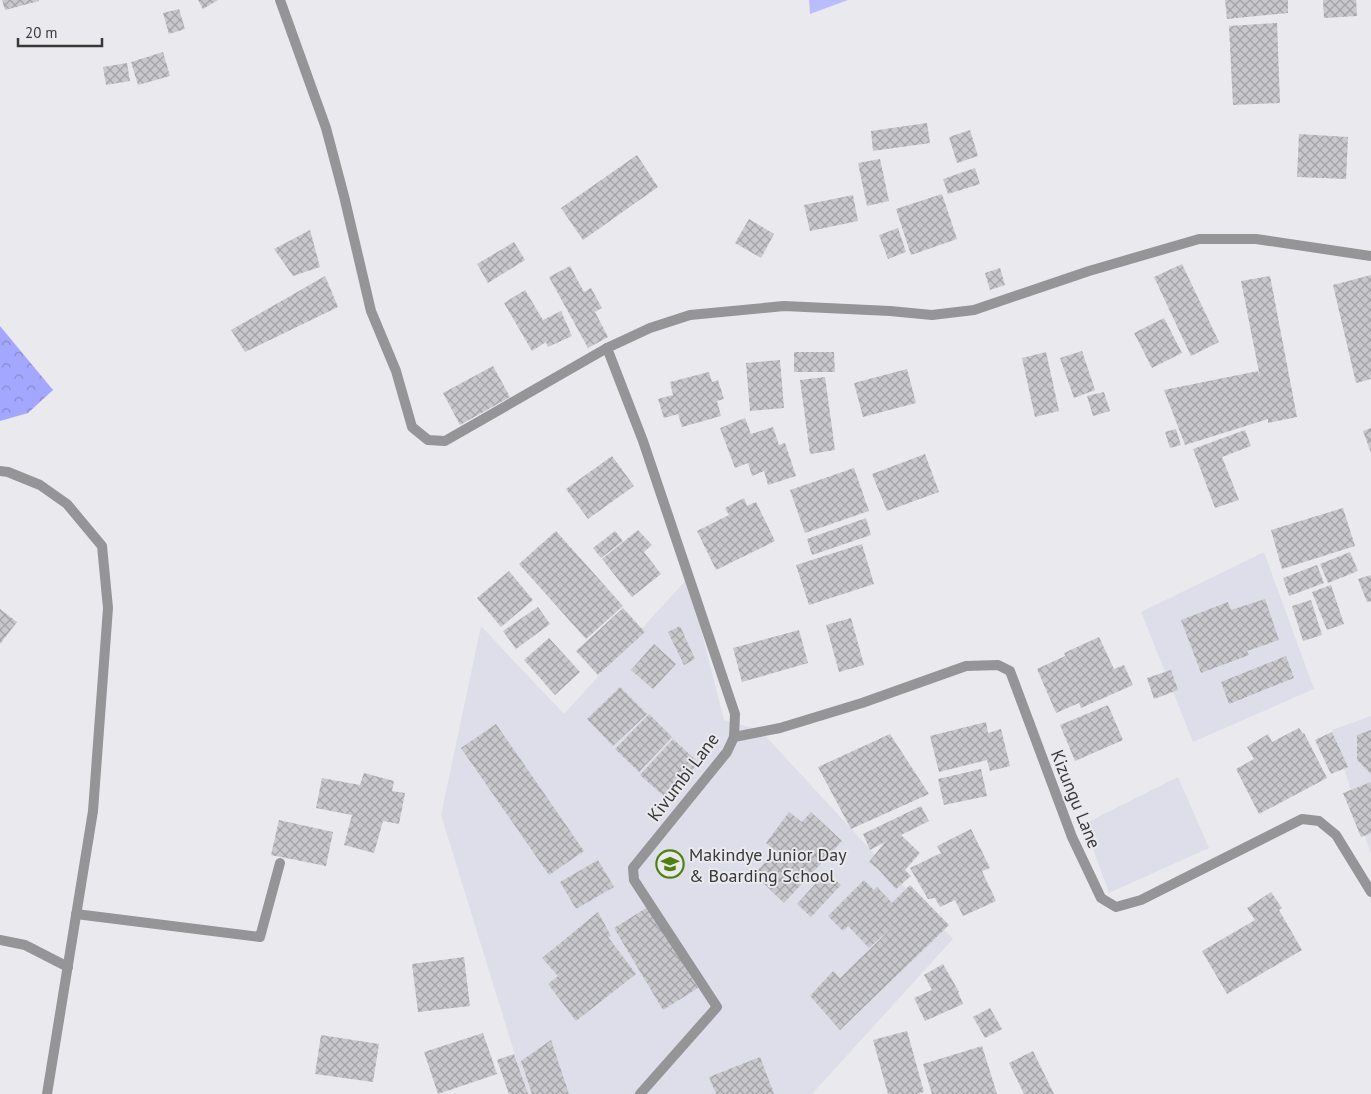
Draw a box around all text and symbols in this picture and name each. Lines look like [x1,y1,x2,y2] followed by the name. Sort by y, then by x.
[18,15,101,47] scale bar
[25,23,58,42] text: 20 m
[642,728,724,826] street label: Kivumbi Lane
[1046,746,1106,852] street label: Kizungu Lane
[689,843,847,887] place label: Makindye Junior Day & Boarding School
[655,849,685,879] school or university icon: Makindye Junior Day & Boarding School

